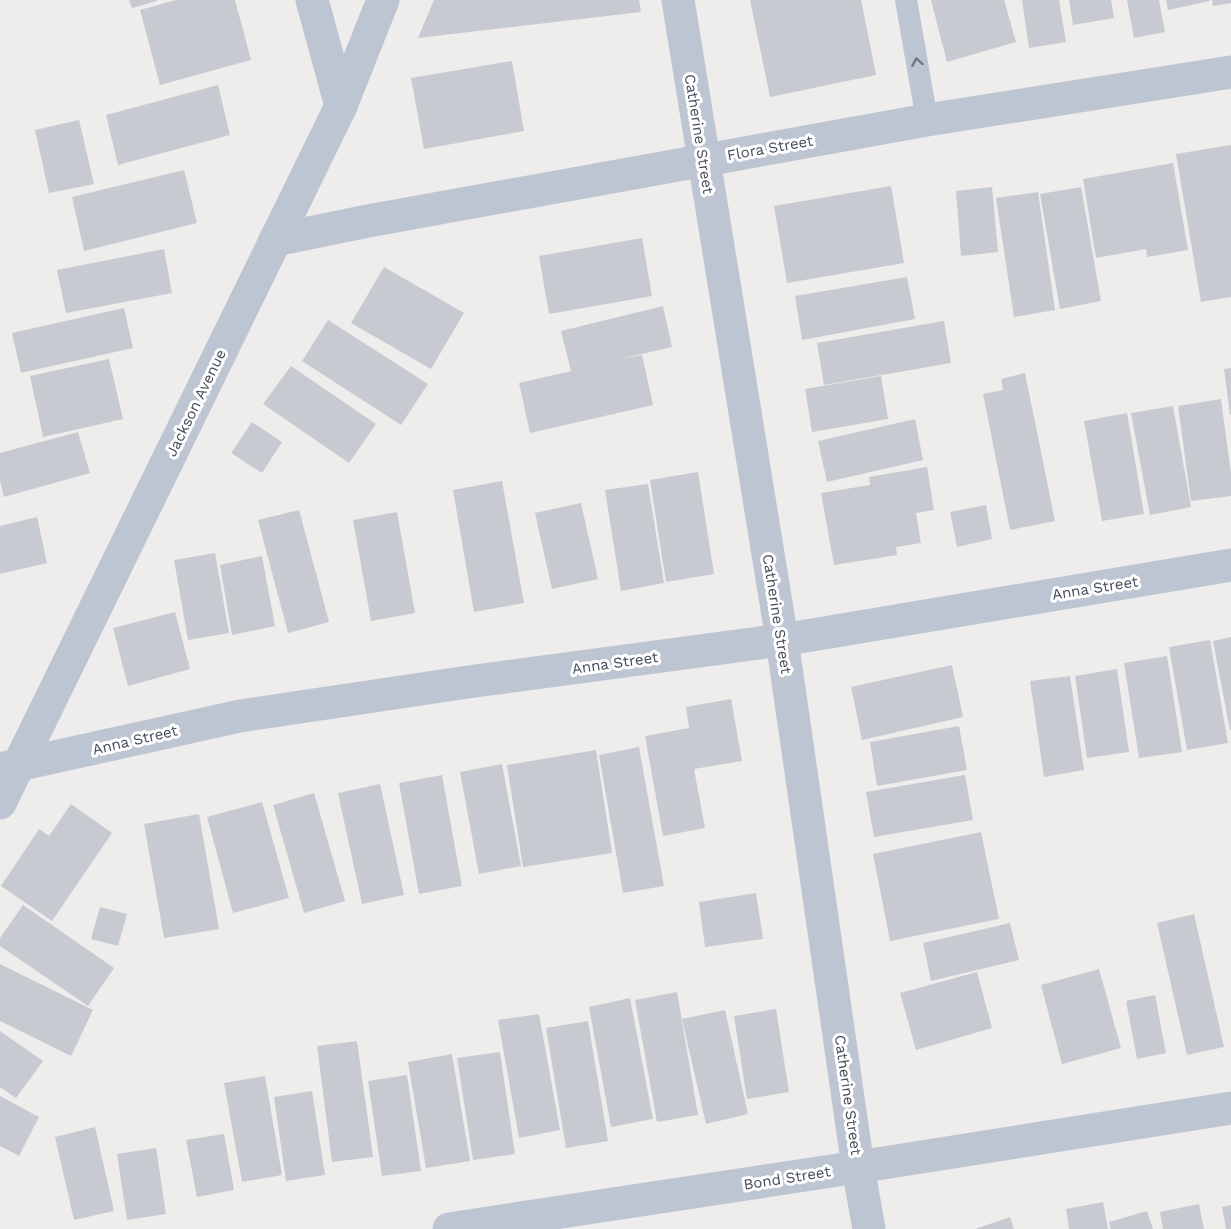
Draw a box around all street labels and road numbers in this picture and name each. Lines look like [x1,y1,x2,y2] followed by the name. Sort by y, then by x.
[681,73,717,196] street label: Catherine Street
[726,131,815,164] street label: Flora Street
[162,346,230,460] street label: Jackson Avenue
[759,553,795,676] street label: Catherine Street
[1051,572,1140,604] street label: Anna Street
[571,648,660,678] street label: Anna Street
[91,721,180,759] street label: Anna Street
[831,1034,865,1157] street label: Catherine Street
[742,1162,832,1194] street label: Bond Street

